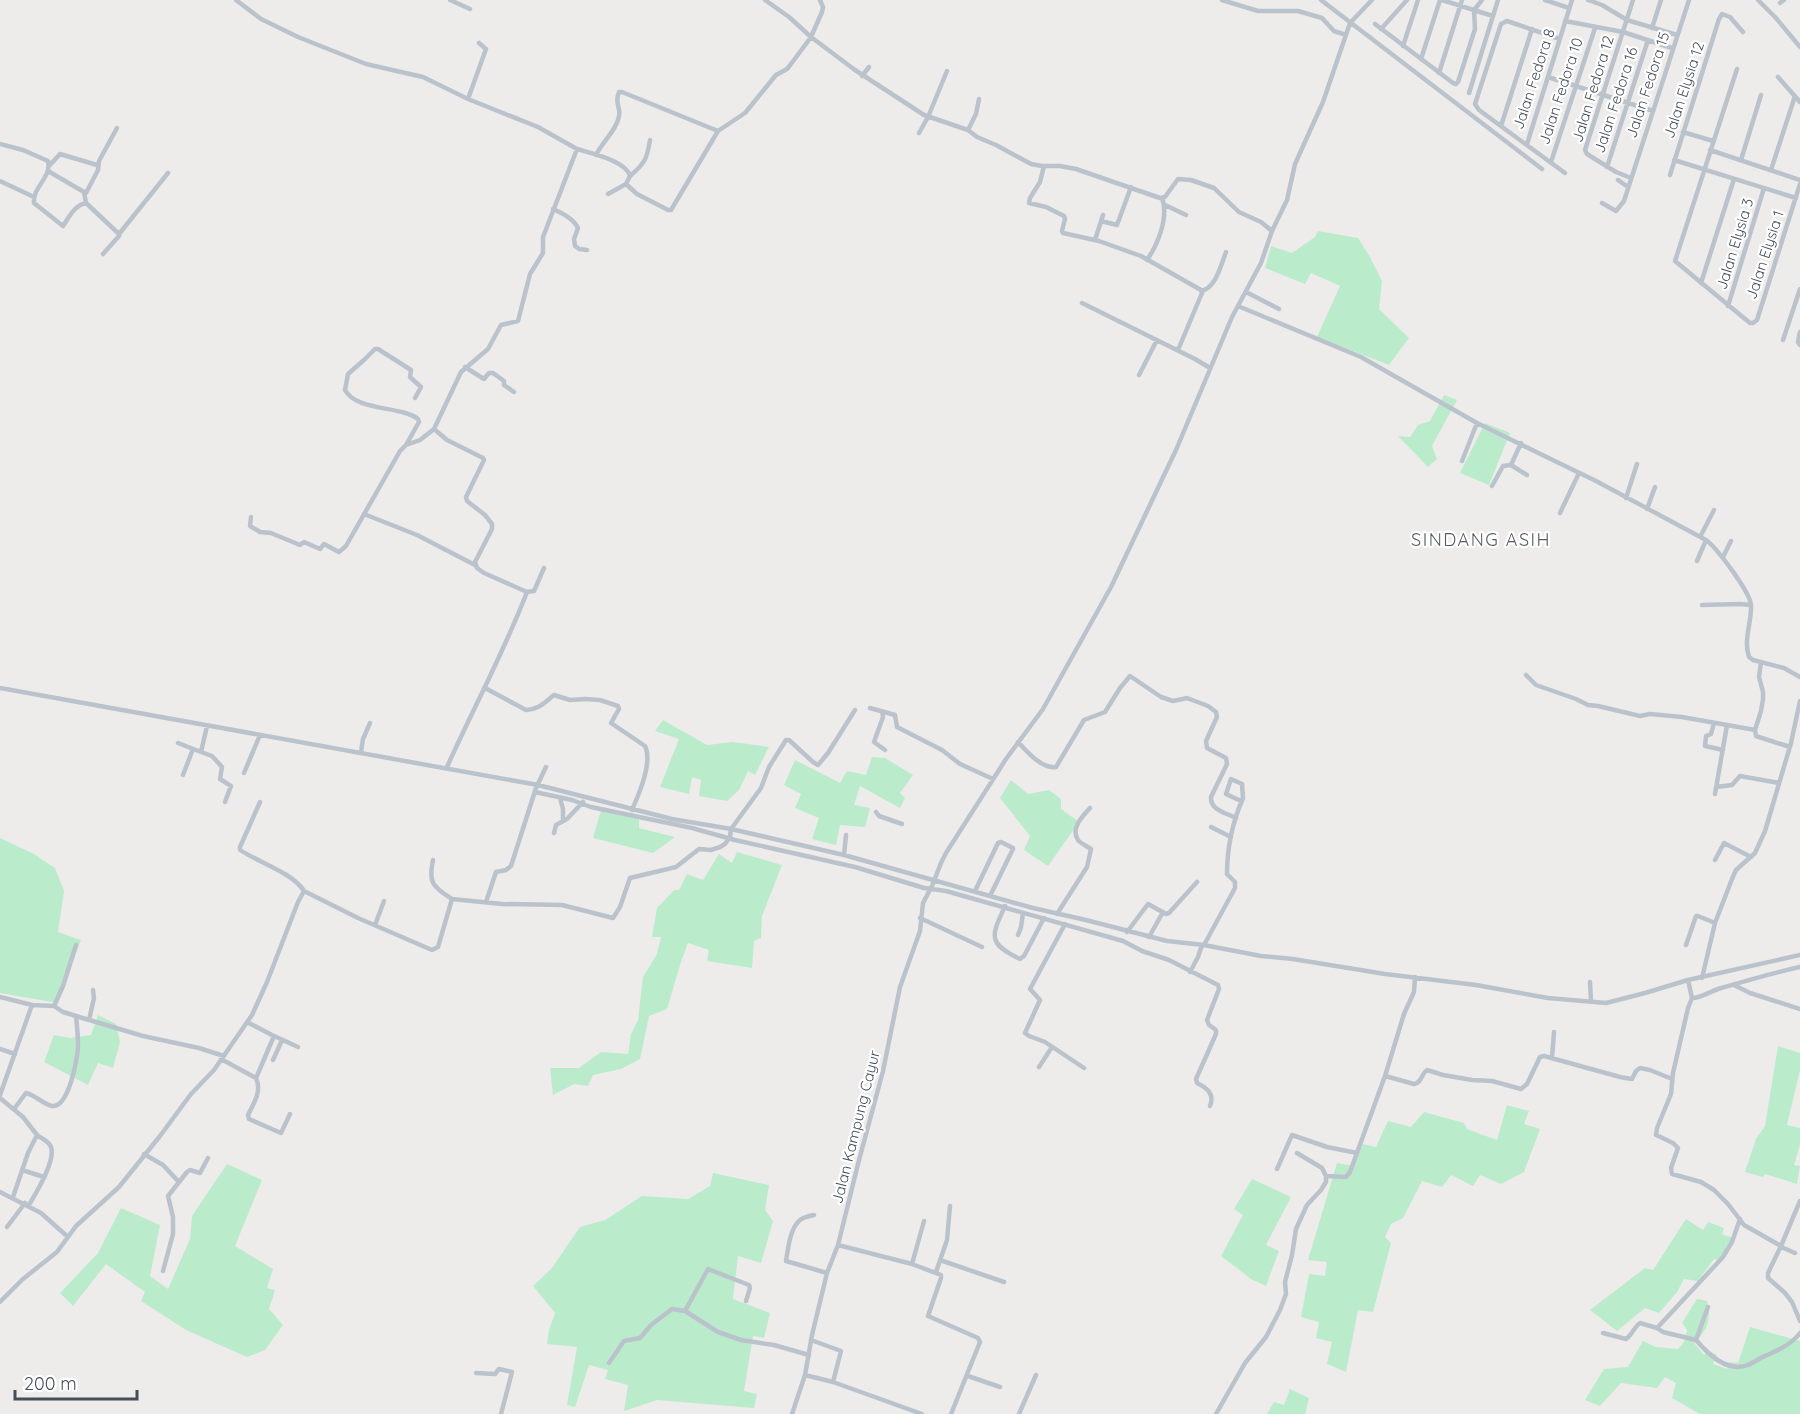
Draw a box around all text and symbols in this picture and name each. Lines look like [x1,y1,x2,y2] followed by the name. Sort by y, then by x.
[1508,26,1559,132] street label: Jalan Fedora 8
[1621,29,1674,140] street label: Jalan Fedora 15
[1567,33,1618,144] street label: Jalan Fedora 12
[1534,35,1587,147] street label: Jalan Fedora 10
[1659,39,1708,141] street label: Jalan Elysia 12
[1589,44,1642,155] street label: Jalan Fedora 16
[1712,196,1757,292] street label: Jalan Elysia 3
[1741,208,1788,302] street label: Jalan Elysia 1
[1411,528,1551,551] district label: SINDANG ASIH
[827,1048,884,1206] street label: Jalan Kampung Cayur
[15,1363,136,1401] scale bar
[24,1372,77,1395] text: 200 m

